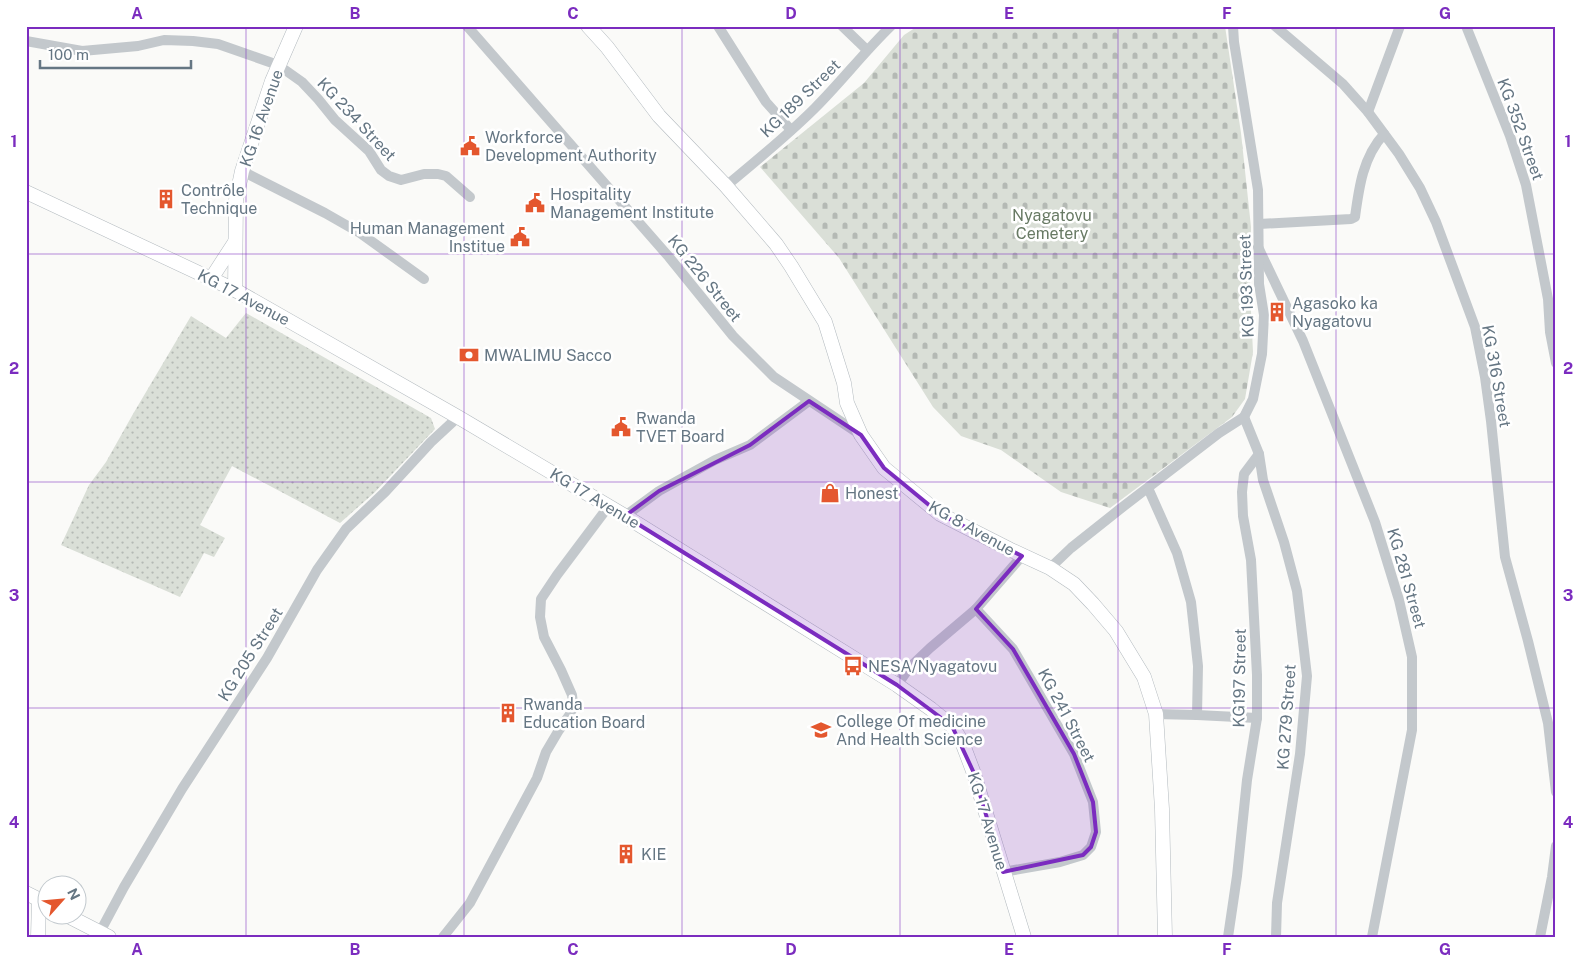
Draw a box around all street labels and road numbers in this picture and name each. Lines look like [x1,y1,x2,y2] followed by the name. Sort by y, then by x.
[756,55,844,141] street label: KG 189 Street
[236,67,287,169] street label: KG 16 Avenue
[313,74,400,165] street label: KG 234 Street
[1493,76,1548,183] street label: KG 352 Street
[664,231,745,326] street label: KG 226 Street
[1235,234,1258,338] street label: KG 193 Street
[194,265,293,330] street label: KG 17 Avenue
[1478,323,1515,429] street label: KG 316 Street
[546,464,643,533] street label: KG 17 Avenue
[925,497,1018,560] street label: KG 8 Avenue
[1383,526,1430,631] street label: KG 281 Street
[214,604,287,705] street label: KG 205 Street
[1229,628,1250,728] street label: KG197 Street
[1273,664,1300,771] street label: KG 279 Street
[1034,665,1099,765] street label: KG 241 Street
[964,770,1011,872] street label: KG 17 Avenue

